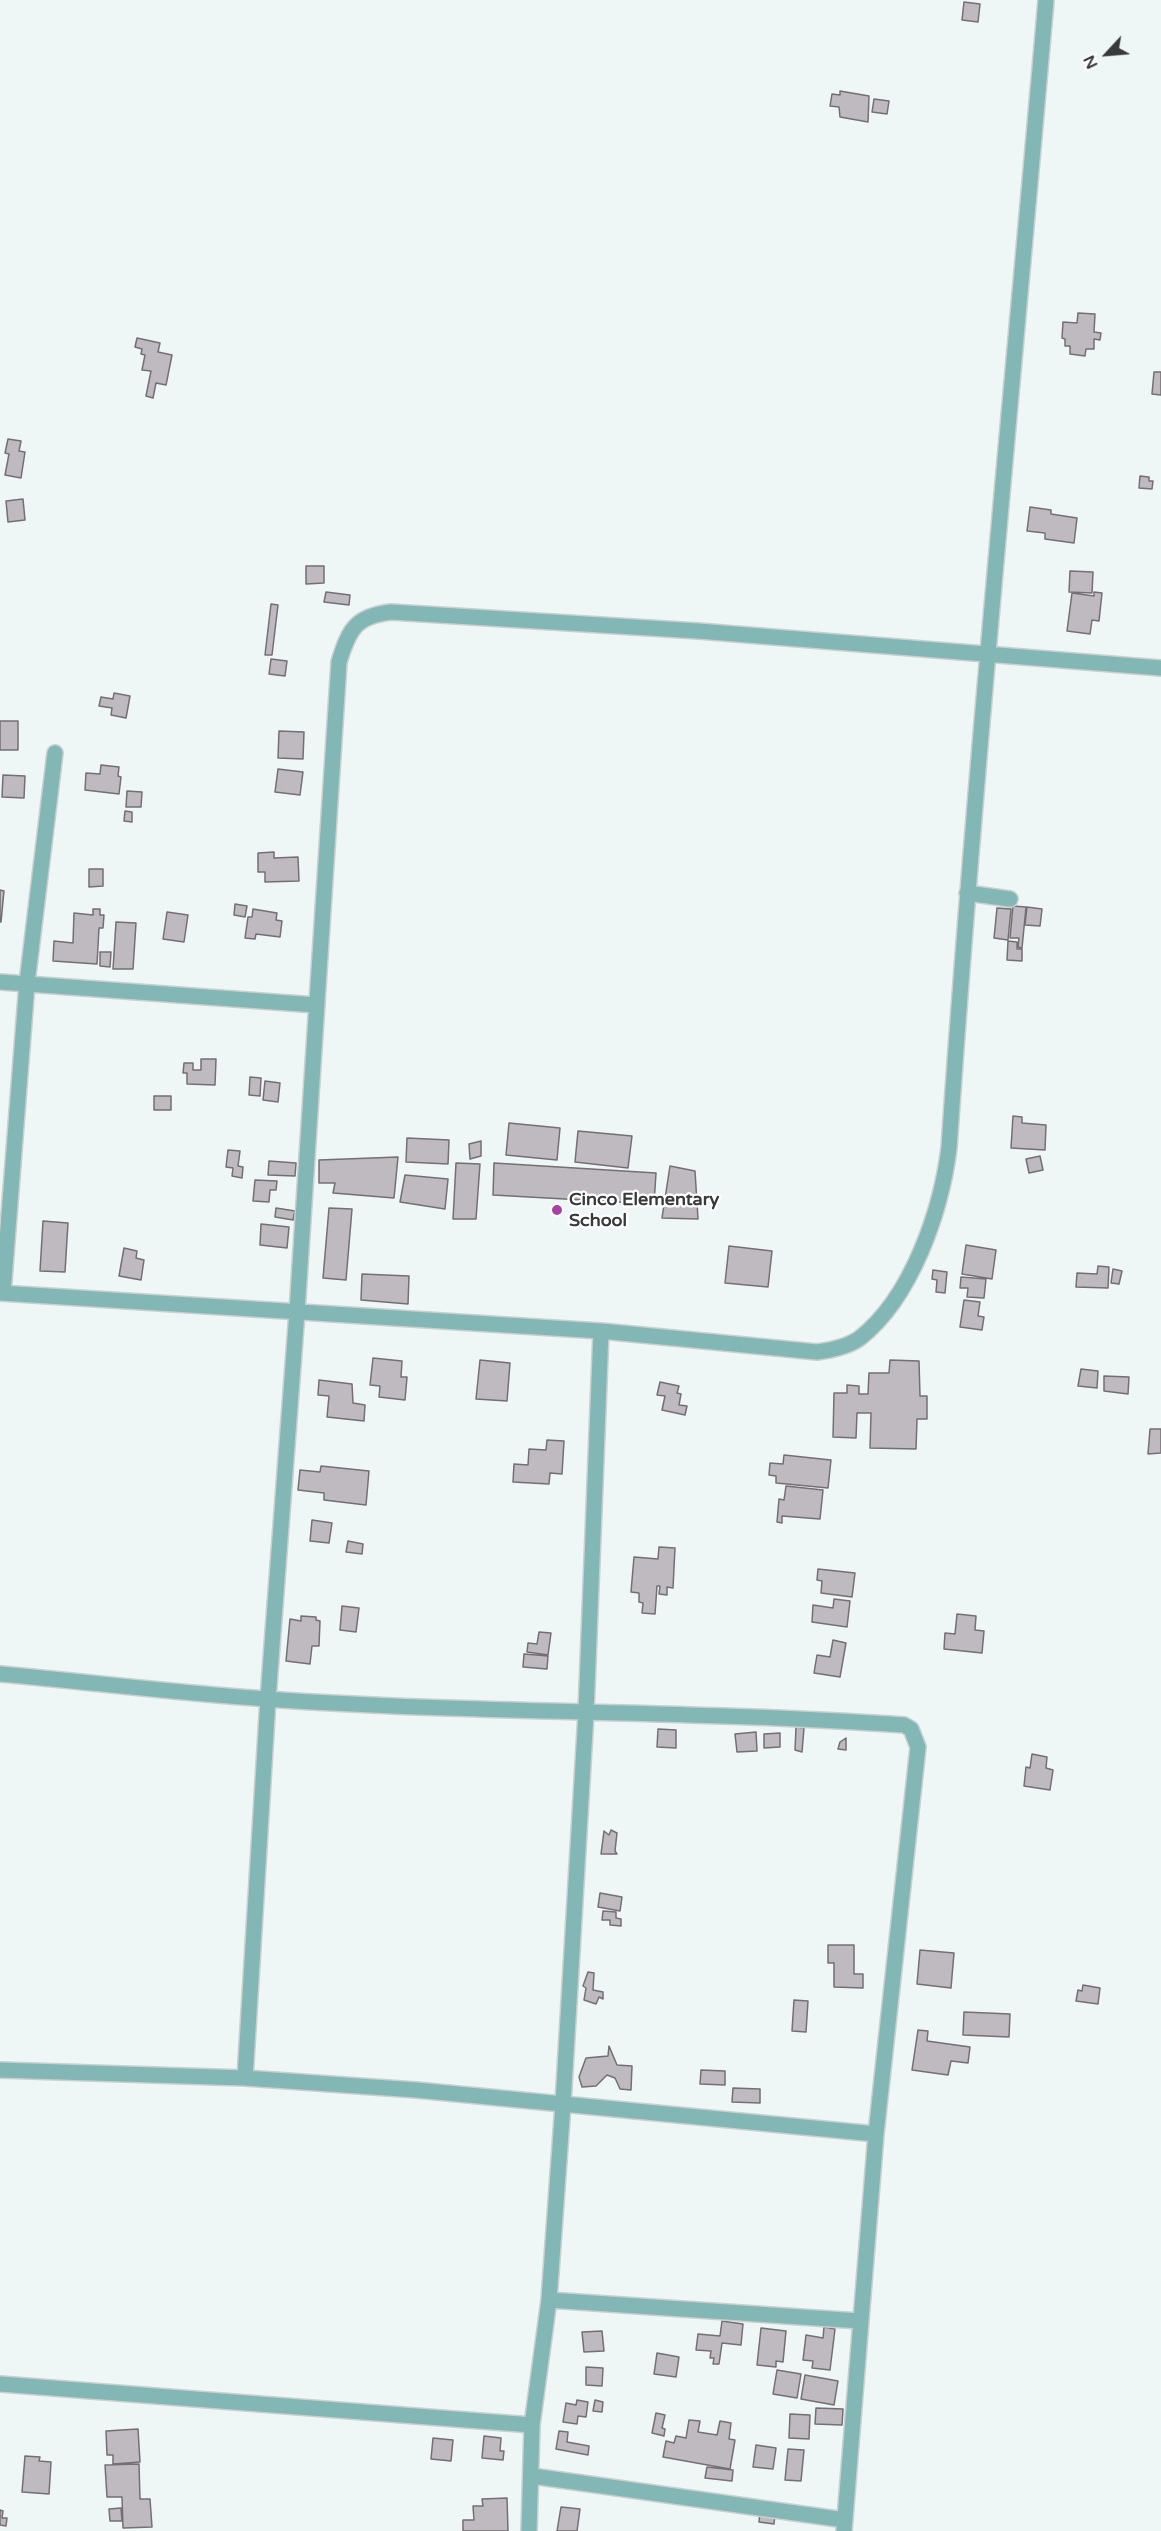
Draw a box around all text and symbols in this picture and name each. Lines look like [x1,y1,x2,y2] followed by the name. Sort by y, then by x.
[1077,24,1137,84] north arrow
[1079,52,1103,72] text: N
[569,1189,719,1232] place label: Cinco Elementary School
[550,1203,564,1217] marker: Cinco Elementary School

